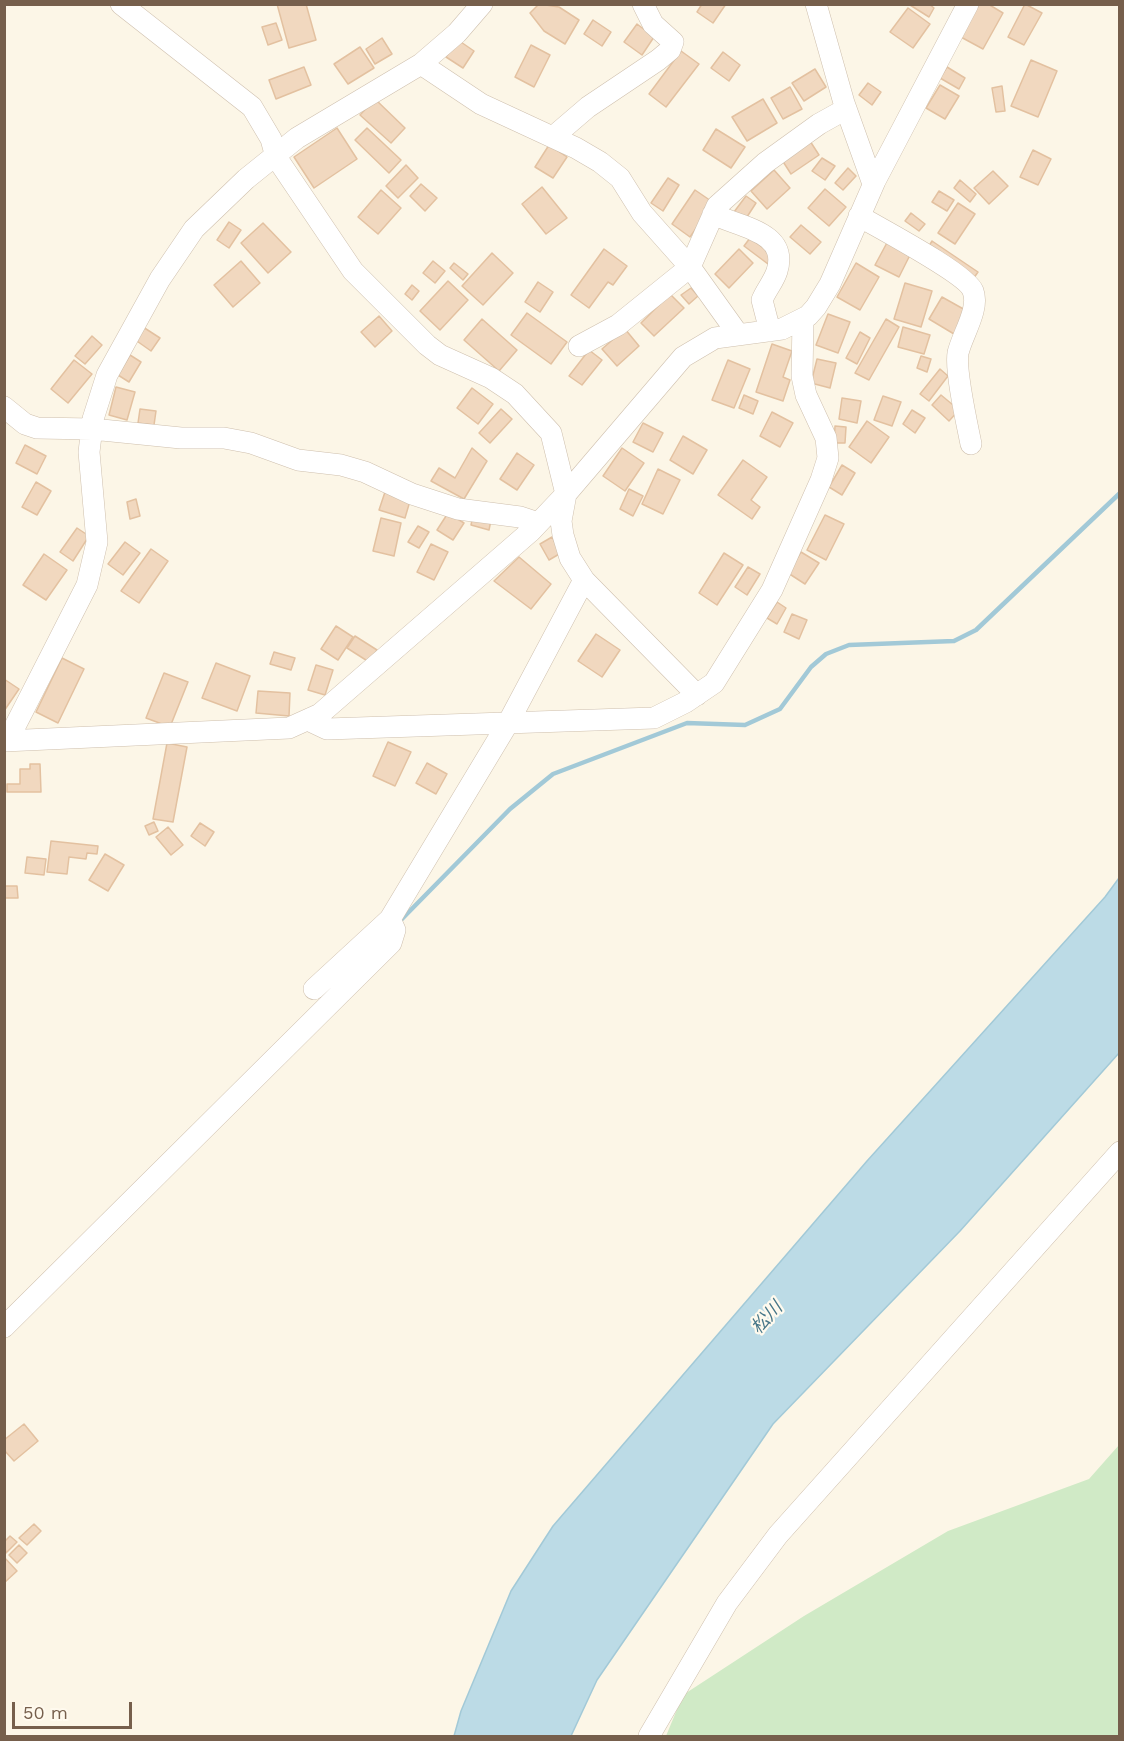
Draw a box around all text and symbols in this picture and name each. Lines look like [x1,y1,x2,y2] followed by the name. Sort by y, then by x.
[747,1297,787,1339] water label: 松川
[15,1690,135,1728] scale bar
[23,1702,68,1723] text: 50 m

